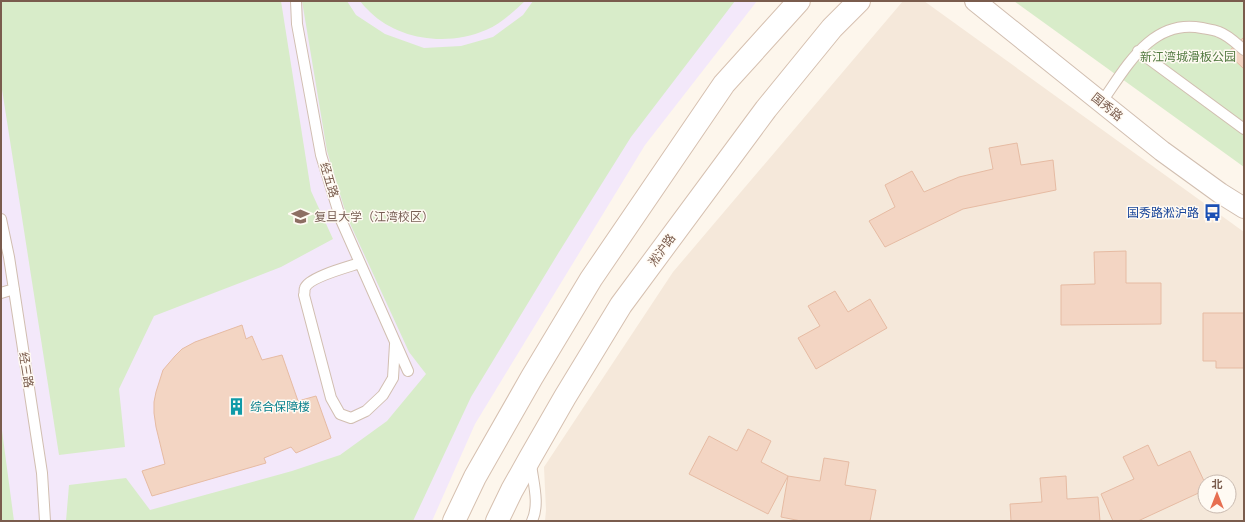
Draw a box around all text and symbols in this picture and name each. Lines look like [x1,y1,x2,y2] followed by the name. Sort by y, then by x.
[1140,50,1236,64] park label: 新江湾城滑板公园
[1089,90,1125,124] street label: 国秀路
[317,161,341,199] street label: 经五路
[1202,203,1222,223] bus stop icon: 国秀路淞沪路
[1127,206,1199,220] place label: 国秀路淞沪路
[291,207,311,227] school or university icon: 复旦大学（江湾校区）
[314,210,434,224] place label: 复旦大学（江湾校区）
[646,231,678,269] street label: 淞沪路
[16,351,36,389] street label: 经三路
[227,397,247,417] building icon: 综合保障楼
[250,400,310,414] place label: 综合保障楼
[1197,474,1237,514] north arrow
[1212,478,1223,491] text: 北

